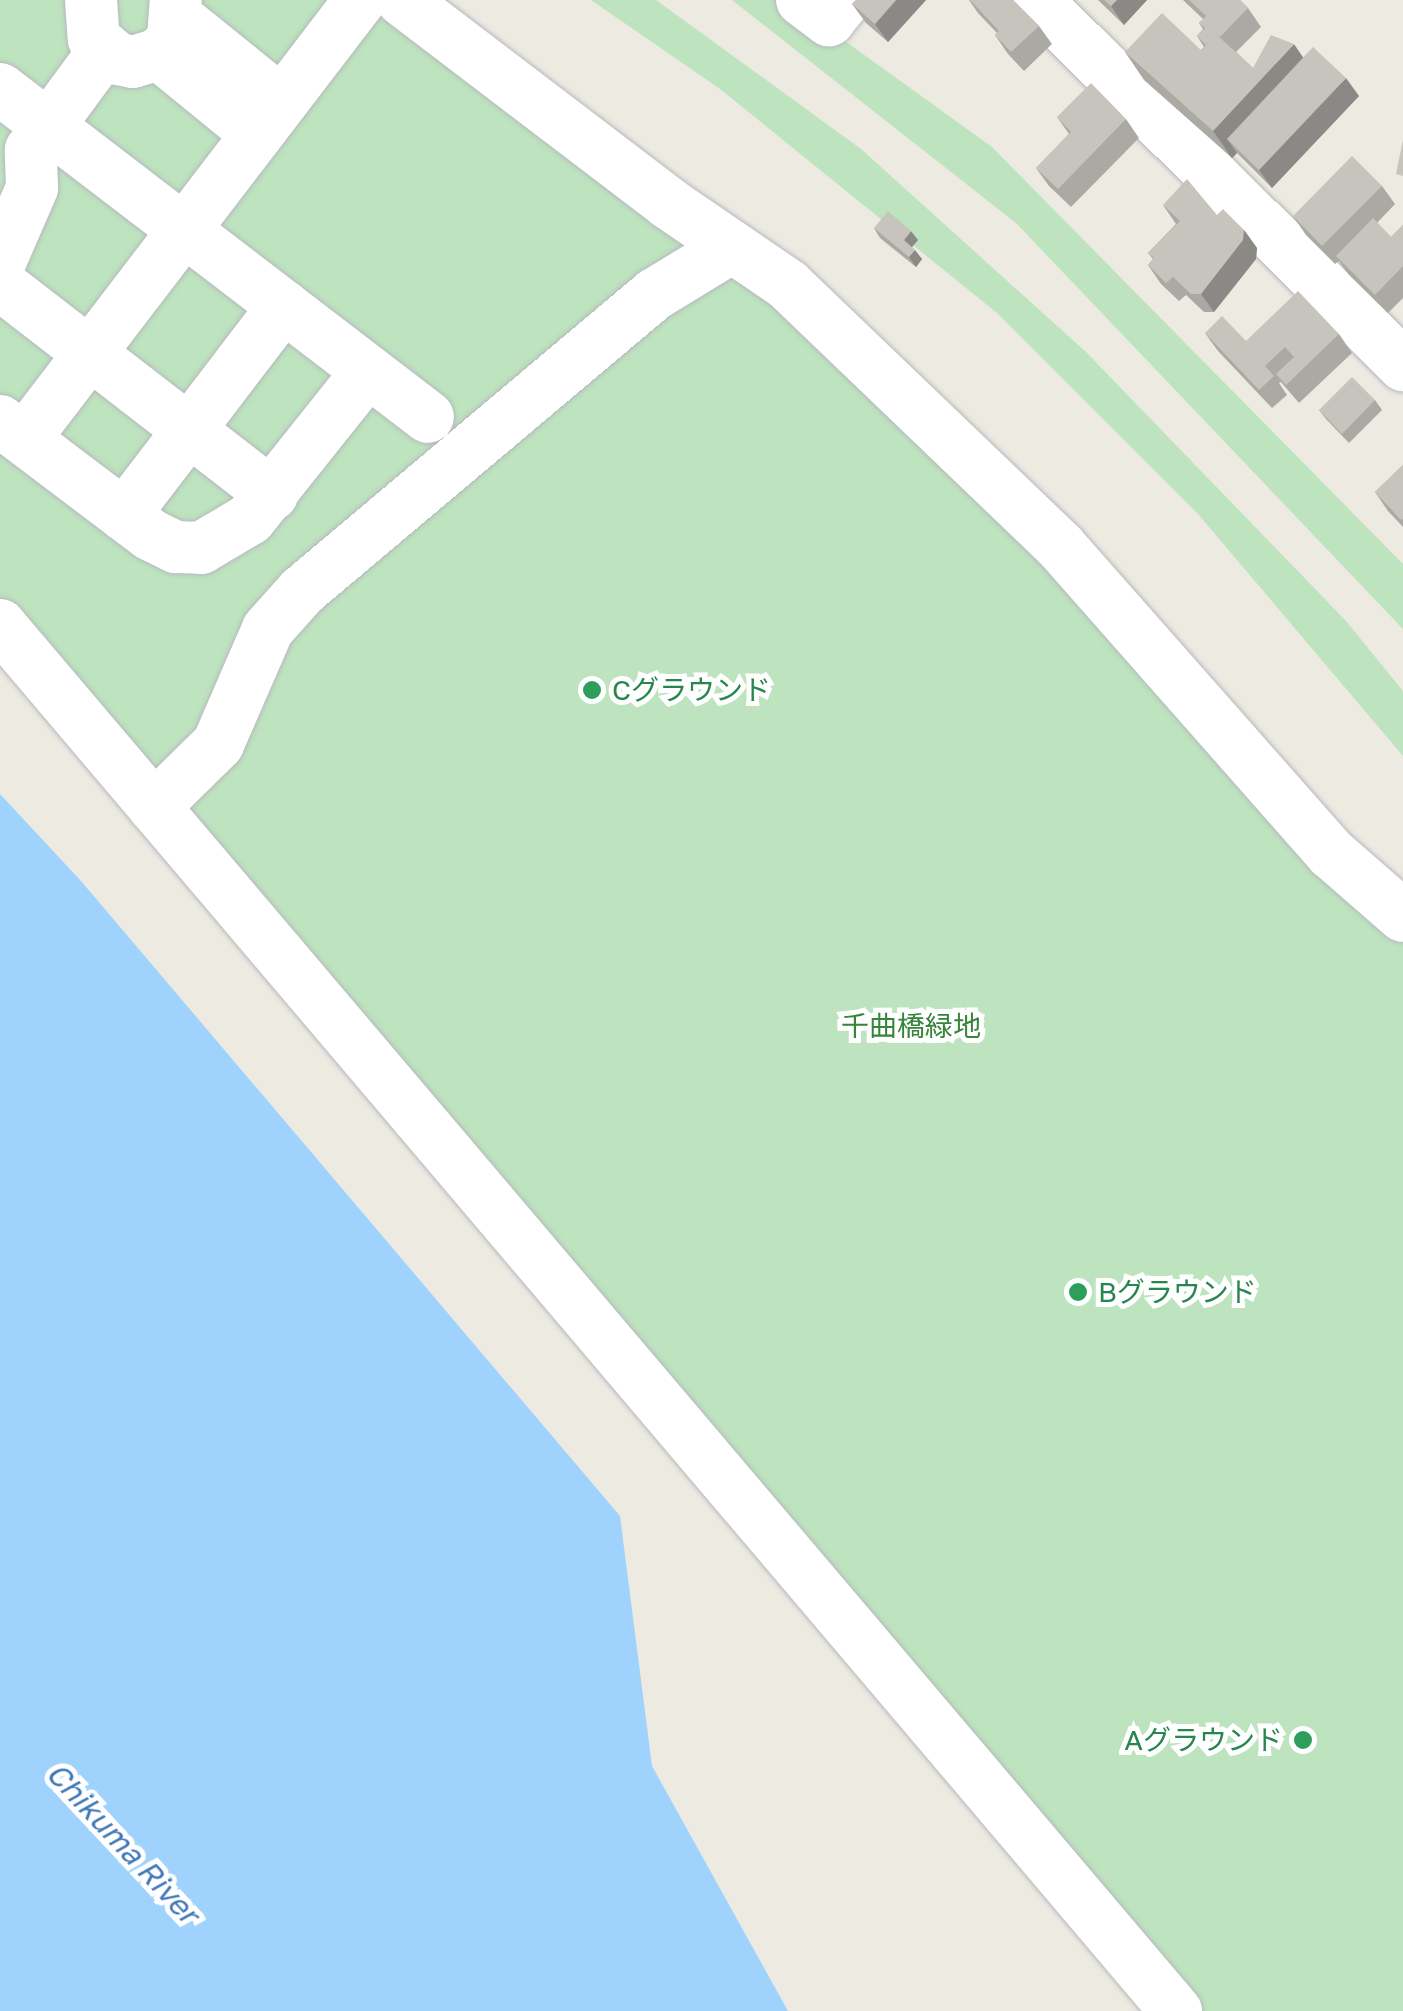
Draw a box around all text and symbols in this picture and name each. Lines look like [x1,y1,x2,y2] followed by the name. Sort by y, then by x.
[612,673,771,707] place label: Cグラウンド
[581,679,603,701] marker: Cグラウンド
[841,1009,981,1043] park label: 千曲橋緑地
[1098,1275,1257,1309] place label: Bグラウンド
[1067,1281,1089,1303] marker: Bグラウンド
[1124,1723,1283,1757] place label: Aグラウンド
[1292,1729,1314,1751] marker: Aグラウンド
[39,1755,207,1931] water label: Chikuma River

